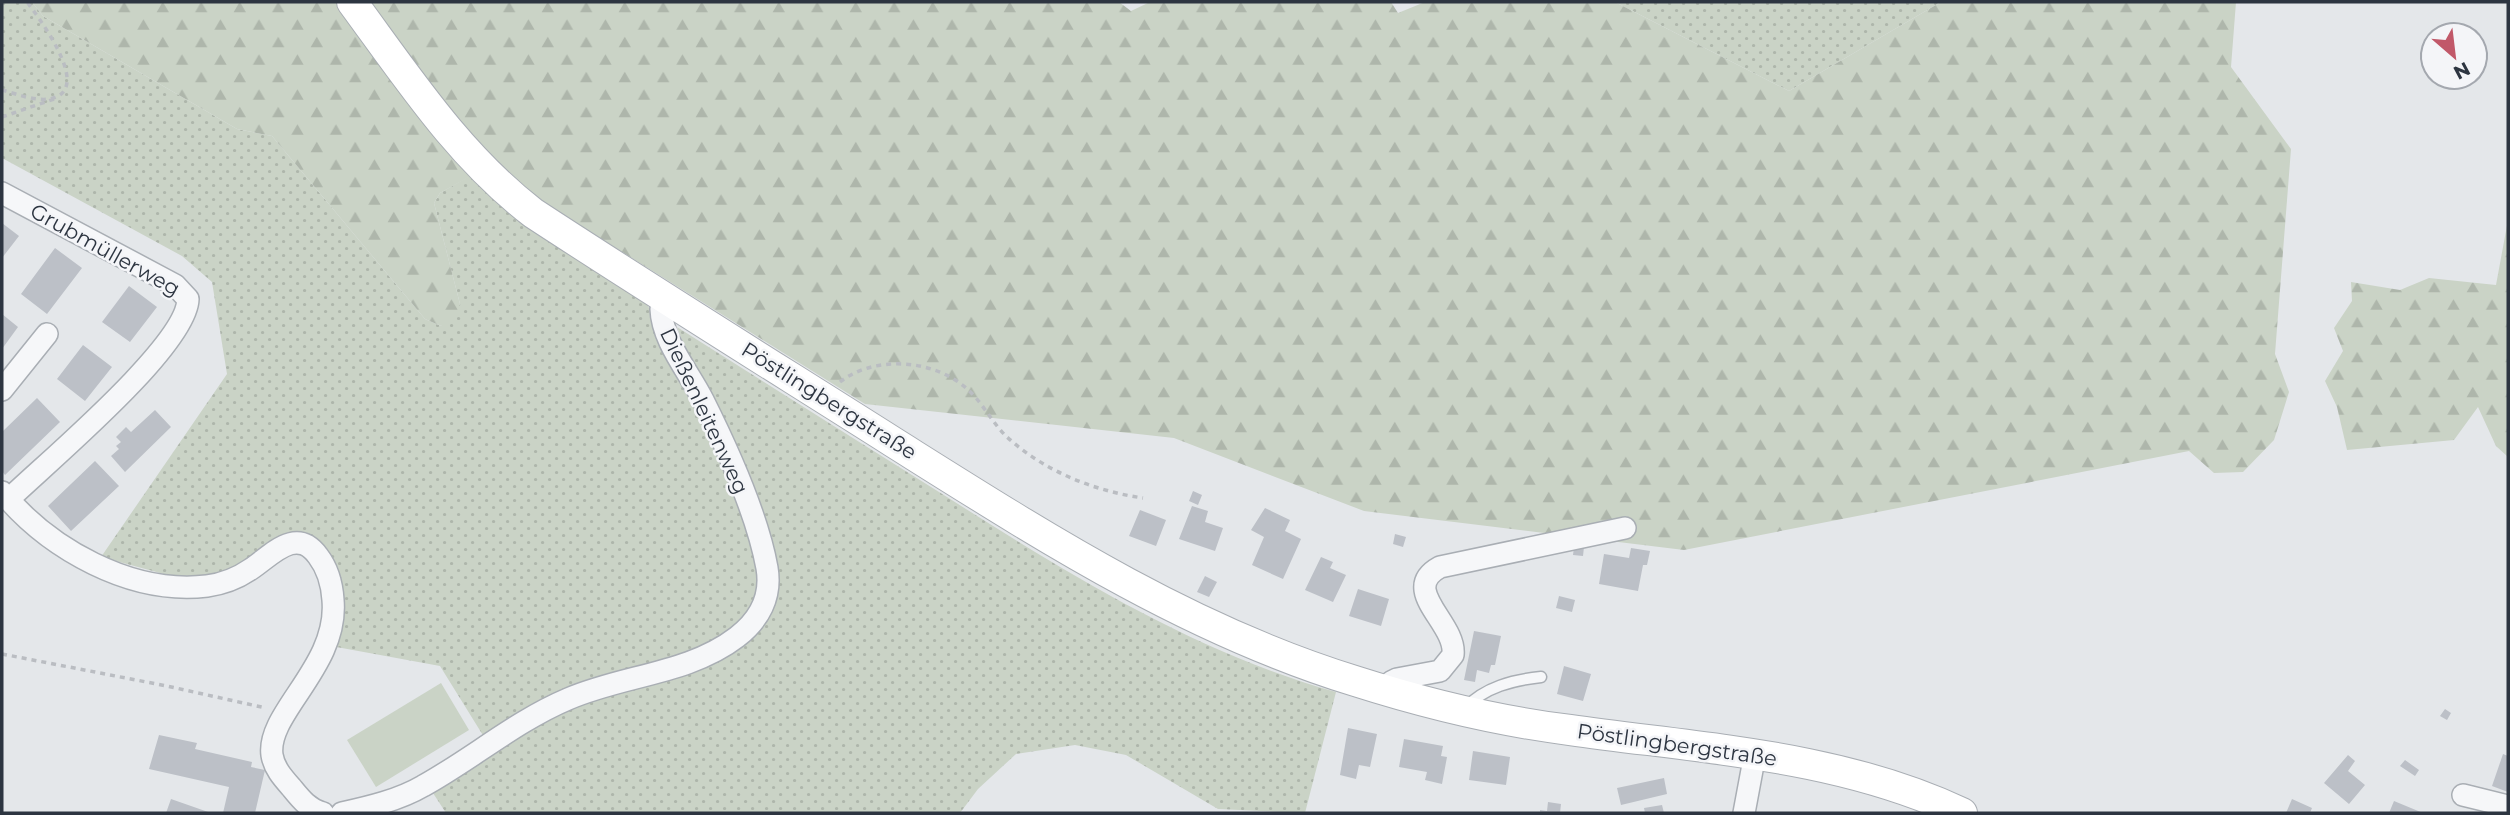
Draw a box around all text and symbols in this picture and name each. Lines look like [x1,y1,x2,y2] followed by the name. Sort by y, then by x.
[2419,21,2489,91] north arrow
[2450,57,2474,84] text: N
[26,198,184,301] street label: Grubmüllerweg
[655,324,754,498] street label: Dießenleitenweg
[737,337,921,465] street label: Pöstlingbergstraße
[1576,718,1779,771] street label: Pöstlingbergstraße

